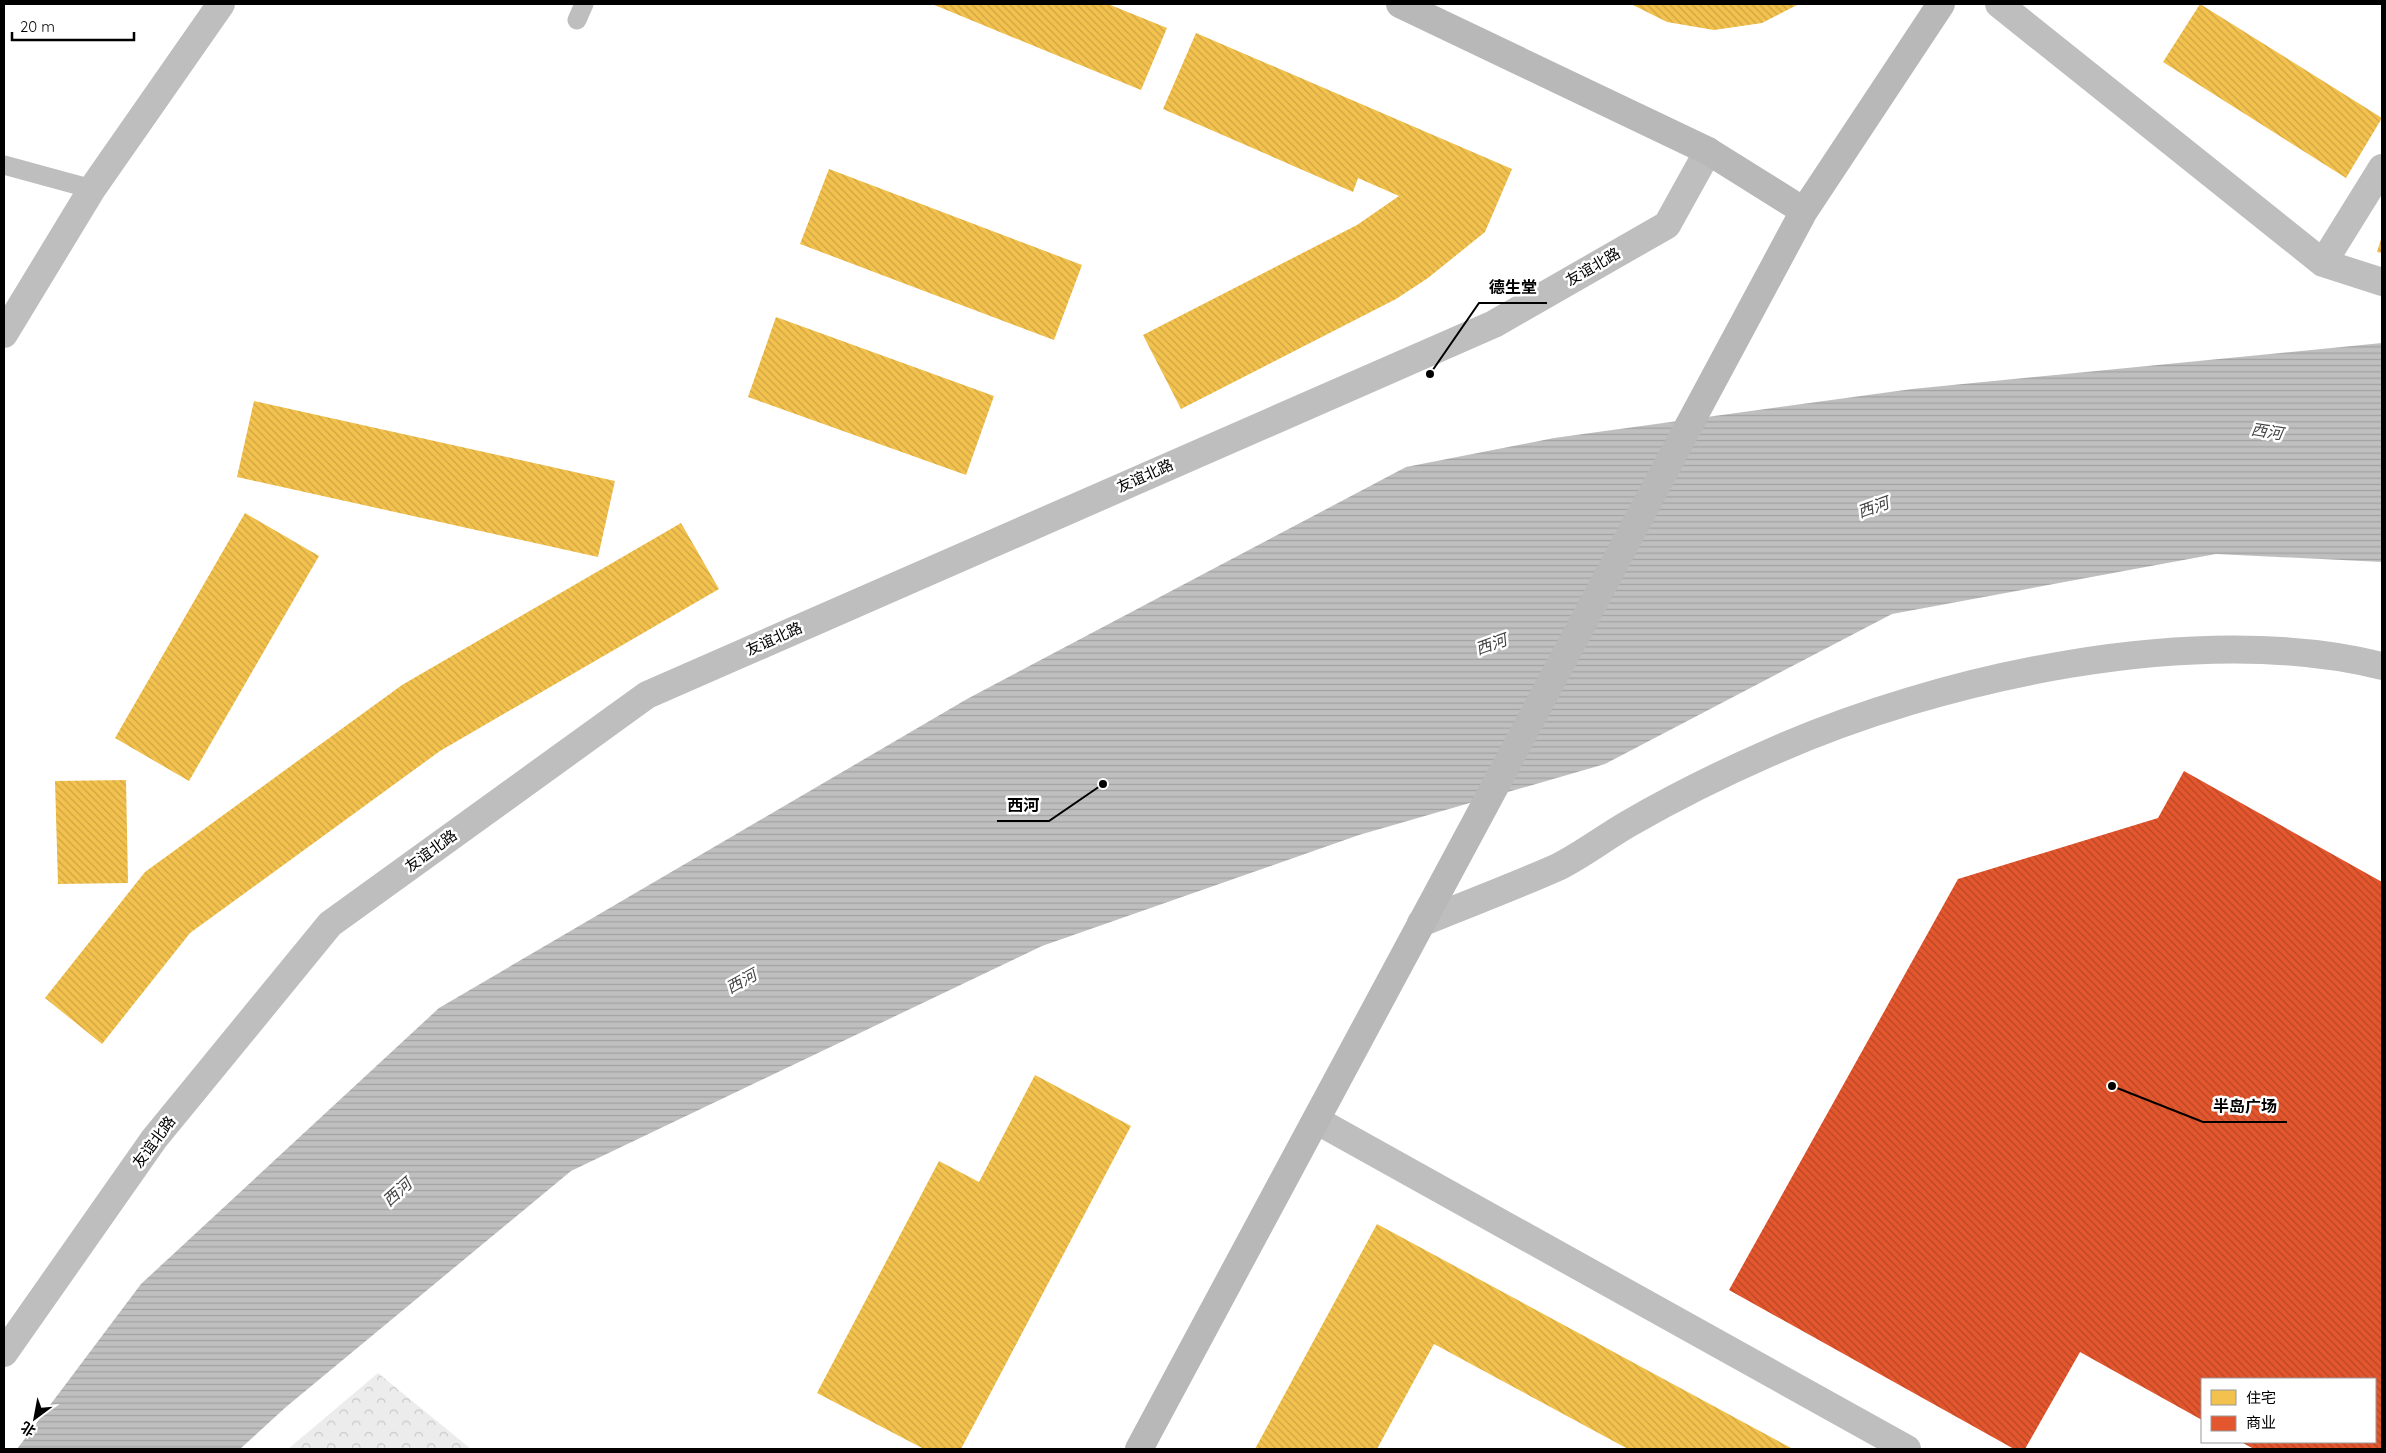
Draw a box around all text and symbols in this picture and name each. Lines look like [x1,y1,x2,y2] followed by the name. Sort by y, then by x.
[12,10,135,42] scale bar
[20,17,55,36] text: 20 m
[1562,243,1623,290] street label: 友谊北路
[1479,272,1547,303] callout: 德生堂
[1489,277,1537,297] text: 德生堂
[2250,419,2287,444] water label: 西河
[1114,455,1176,496] street label: 友谊北路
[1855,491,1894,522] water label: 西河
[743,618,805,659] street label: 友谊北路
[1473,628,1512,659] water label: 西河
[997,790,1049,821] callout: 西河
[1007,795,1039,815] text: 西河
[401,825,461,876] street label: 友谊北路
[722,963,762,998] water label: 西河
[2203,1091,2287,1122] callout: 半岛广场
[2213,1096,2277,1116] text: 半岛广场
[128,1112,179,1171] street label: 友谊北路
[378,1172,418,1210] water label: 西河
[2201,1378,2376,1443] legend
[2246,1388,2276,1407] text: 住宅
[10,1393,60,1443] north arrow
[2246,1413,2276,1432] text: 商业
[17,1418,39,1440] text: 北

